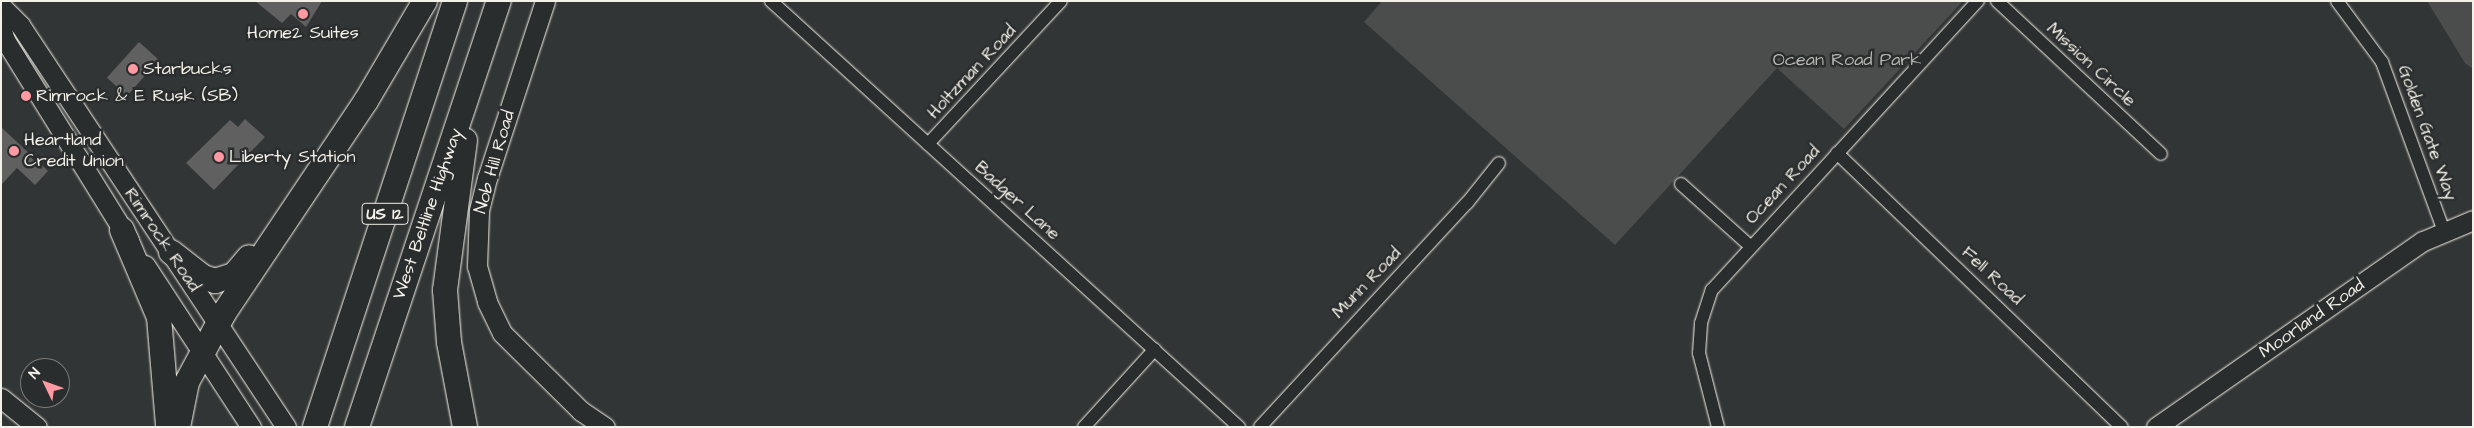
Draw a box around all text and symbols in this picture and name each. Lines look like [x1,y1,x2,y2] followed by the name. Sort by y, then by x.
[297,8,309,20] marker: Home2 Suites
[2042,18,2140,112] street label: Mission Circle
[923,20,1021,124] street label: Holtzman Road
[247,22,359,44] place label: Home2 Suites
[1773,49,1921,71] park label: Ocean Road Park
[143,58,232,80] place label: Starbucks
[2392,62,2462,204] street label: Golden Gate Way
[127,63,139,75] marker: Starbucks
[36,85,238,107] place label: Rimrock & E Rusk (SB)
[20,90,32,102] marker: Rimrock & E Rusk (SB)
[470,108,520,216] street label: Nob Hill Road
[389,126,467,302] street label: West Beltline Highway
[24,130,124,172] place label: Heartland Credit Union
[1741,141,1825,229] street label: Ocean Road
[8,145,20,157] marker: Heartland Credit Union
[229,146,355,168] place label: Liberty Station
[213,151,225,163] marker: Liberty Station
[970,157,1064,245] street label: Badger Lane
[119,184,205,296] street label: Rimrock Road
[361,200,409,228] road number: US 12
[1957,242,2027,310] street label: Fell Road
[1328,243,1406,323] street label: Munn Road
[2255,275,2369,363] street label: Moorland Road
[20,358,70,408] north arrow
[24,364,45,384] text: N

